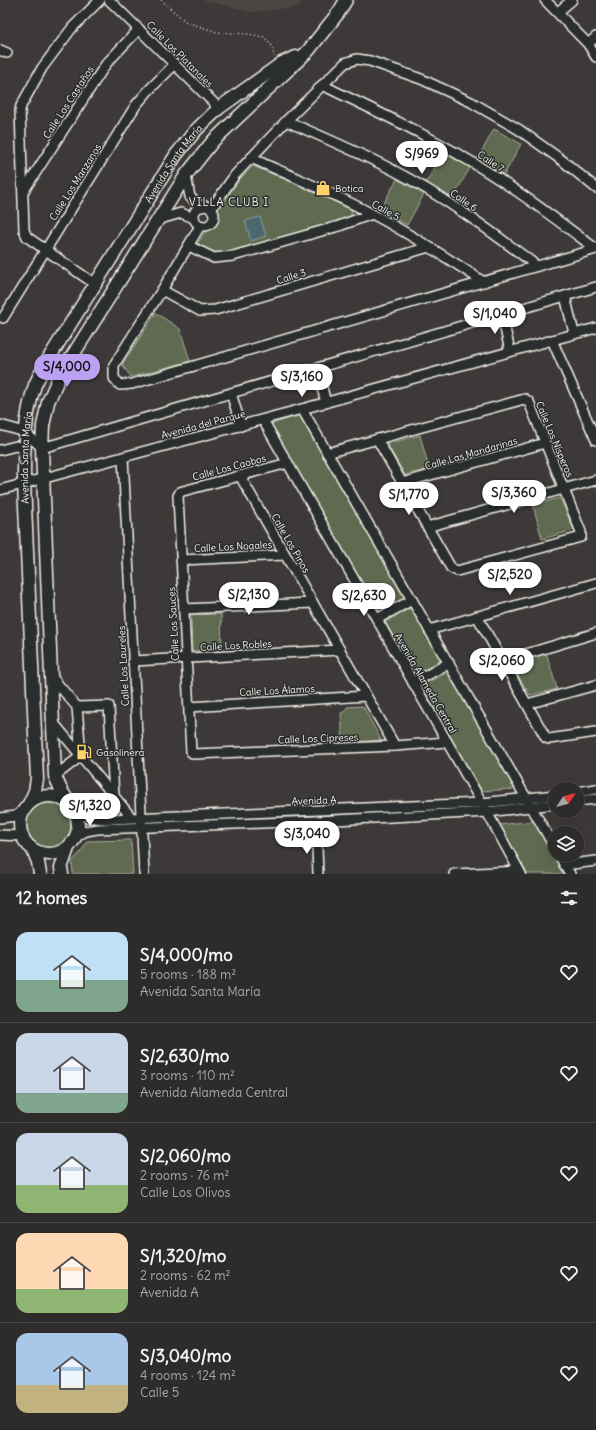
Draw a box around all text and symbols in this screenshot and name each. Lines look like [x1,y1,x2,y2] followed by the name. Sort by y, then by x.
[144,18,216,91] street label: Calle Los Platanales
[40,63,97,141] street label: Calle Los Castaños
[142,121,205,205] street label: Avenida Santa María
[47,141,105,223] street label: Calle Los Manzanos
[394,141,450,175] pin: S/969
[405,145,439,162] text: S/969
[475,148,507,175] street label: Calle 7
[314,179,332,197] shop icon: Botica
[335,182,364,195] place label: Botica
[448,187,480,214] street label: Calle 6
[189,195,269,209] district label: VILLA CLUB I
[369,197,402,224] street label: Calle 5
[275,266,308,287] street label: Calle 3
[458,301,532,335] pin: S/1,040
[473,305,517,322] text: S/1,040
[30,354,104,388] pin: S/4,000
[43,358,91,375] text: S/4,000
[265,364,339,398] pin: S/3,160
[281,368,323,385] text: S/3,160
[533,399,577,480] street label: Calle Los Nísperos
[160,407,247,442] street label: Avenida del Parque
[18,410,35,504] street label: Avenida Santa María
[423,434,519,473] street label: Calle Las Mandarinas
[191,451,268,484] street label: Calle Los Caobos
[477,480,551,514] pin: S/3,360
[372,482,446,516] pin: S/1,770
[491,484,537,501] text: S/3,360
[388,486,430,503] text: S/1,770
[268,511,313,576] street label: Calle Los Pinos
[194,538,273,555] street label: Calle Los Nogales
[473,562,547,596] pin: S/2,520
[488,566,532,583] text: S/2,520
[212,582,286,616] pin: S/2,130
[327,583,401,617] pin: S/2,630
[165,586,182,661] street label: Calle Los Sauces
[228,586,270,603] text: S/2,130
[341,587,387,604] text: S/2,630
[115,625,132,707] street label: Calle Los Laureles
[391,631,460,736] street label: Avenida Alameda Central
[200,637,273,654] street label: Calle Los Robles
[465,648,539,682] pin: S/2,060
[479,652,525,669] text: S/2,060
[239,682,316,699] street label: Calle Los Álamos
[278,731,359,746] street label: Calle Los Cipreses
[75,743,93,761] fuel station icon: Gasolinera
[96,746,145,759] place label: Gasolinera
[548,782,584,818] north arrow
[548,782,584,862] map controls
[53,793,127,827] pin: S/1,320
[291,793,337,808] street label: Avenida A
[69,797,111,814] text: S/1,320
[270,821,344,855] pin: S/3,040
[284,825,330,842] text: S/3,040
[548,826,584,862] button: layers
[16,887,87,909] text: 12 homes
[558,887,580,909] icon: filters
[140,944,233,966] text: S/4,000/mo
[48,948,96,996] icon: home
[558,961,580,983] icon: heart
[140,966,236,983] text: 5 rooms · 188 m²
[140,983,261,1000] text: Avenida Santa María
[140,1045,229,1067] text: S/2,630/mo
[48,1049,96,1097] icon: home
[558,1062,580,1084] icon: heart
[140,1067,235,1084] text: 3 rooms · 110 m²
[140,1084,288,1101] text: Avenida Alameda Central
[140,1145,231,1167] text: S/2,060/mo
[48,1149,96,1197] icon: home
[558,1162,580,1184] icon: heart
[140,1167,229,1184] text: 2 rooms · 76 m²
[140,1184,230,1201] text: Calle Los Olivos
[140,1245,226,1267] text: S/1,320/mo
[48,1249,96,1297] icon: home
[558,1262,580,1284] icon: heart
[140,1267,230,1284] text: 2 rooms · 62 m²
[140,1284,199,1301] text: Avenida A
[140,1345,231,1367] text: S/3,040/mo
[48,1349,96,1397] icon: home
[558,1362,580,1384] icon: heart
[140,1367,236,1384] text: 4 rooms · 124 m²
[140,1384,179,1401] text: Calle 5

